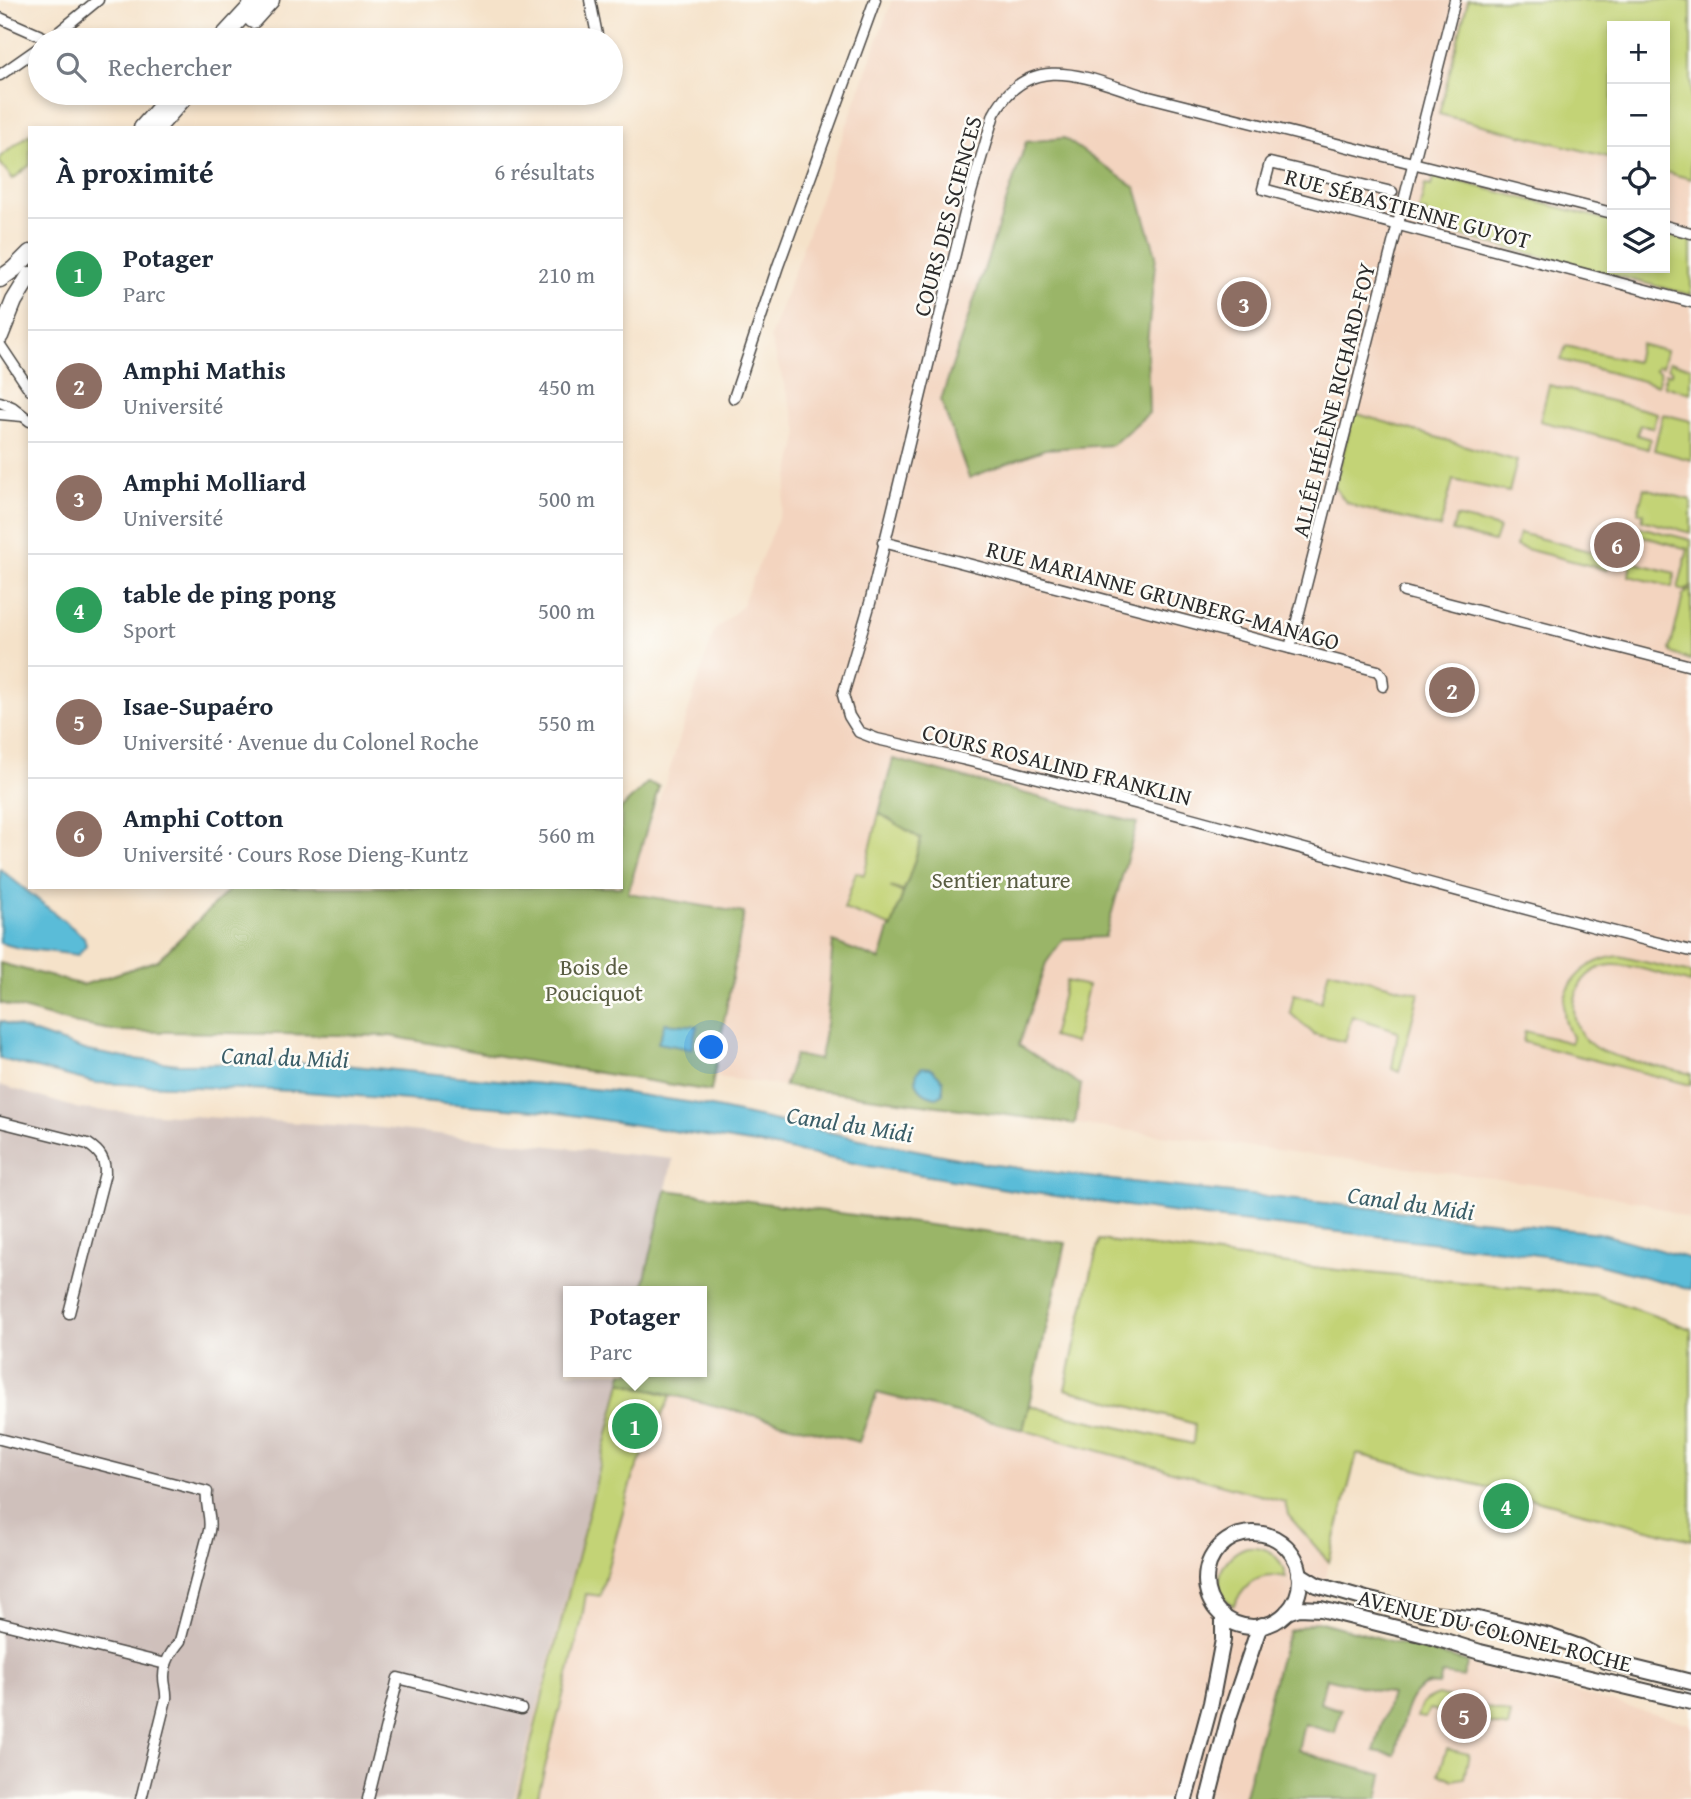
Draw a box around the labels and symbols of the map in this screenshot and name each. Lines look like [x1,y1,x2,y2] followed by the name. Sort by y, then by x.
[904,112,990,320] street label: COURS DES SCIENCES
[1282,159,1535,257] street label: RUE SÉBASTIENNE GUYOT
[1283,259,1383,541] street label: ALLÉE HÉLÈNE RICHARD-FOY
[1221,278,1267,330] pin: 3
[1594,519,1640,571] pin: 6
[983,532,1343,658] street label: RUE MARIANNE GRUNBERG-MANAGO
[1429,664,1475,716] pin: 2
[919,715,1195,813] street label: COURS ROSALIND FRANKLIN
[931,863,1071,896] park label: Sentier nature
[545,950,643,1009] park label: Bois de Pouciquot
[694,1030,728,1064] your location
[221,1037,349,1077] water label: Canal du Midi
[784,1097,916,1151] water label: Canal du Midi
[1346,1177,1476,1229] water label: Canal du Midi
[612,1400,658,1452] pin: 1
[1483,1480,1529,1532] pin: 4
[1355,1580,1635,1680] street label: AVENUE DU COLONEL ROCHE
[1441,1690,1487,1742] pin: 5

